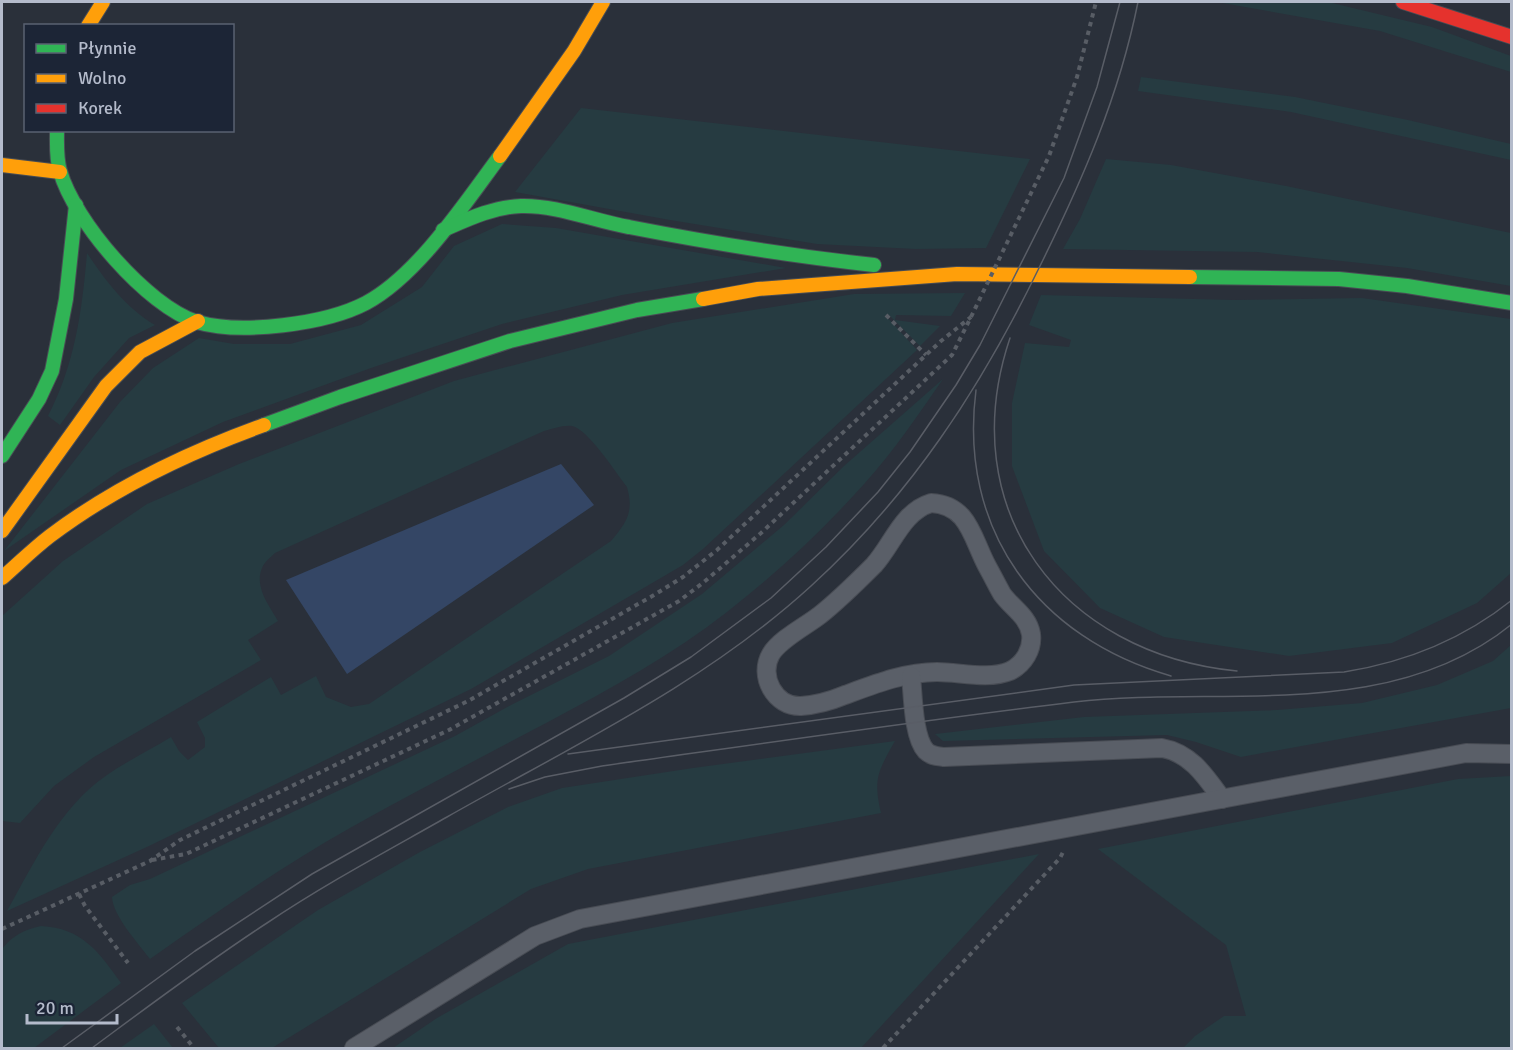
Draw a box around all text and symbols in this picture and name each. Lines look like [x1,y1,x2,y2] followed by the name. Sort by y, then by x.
[24,24,234,132] legend
[78,37,136,59] text: Płynnie
[78,67,126,89] text: Wolno
[78,97,122,119] text: Korek
[27,987,117,1025] scale bar
[36,997,74,1019] text: 20 m

